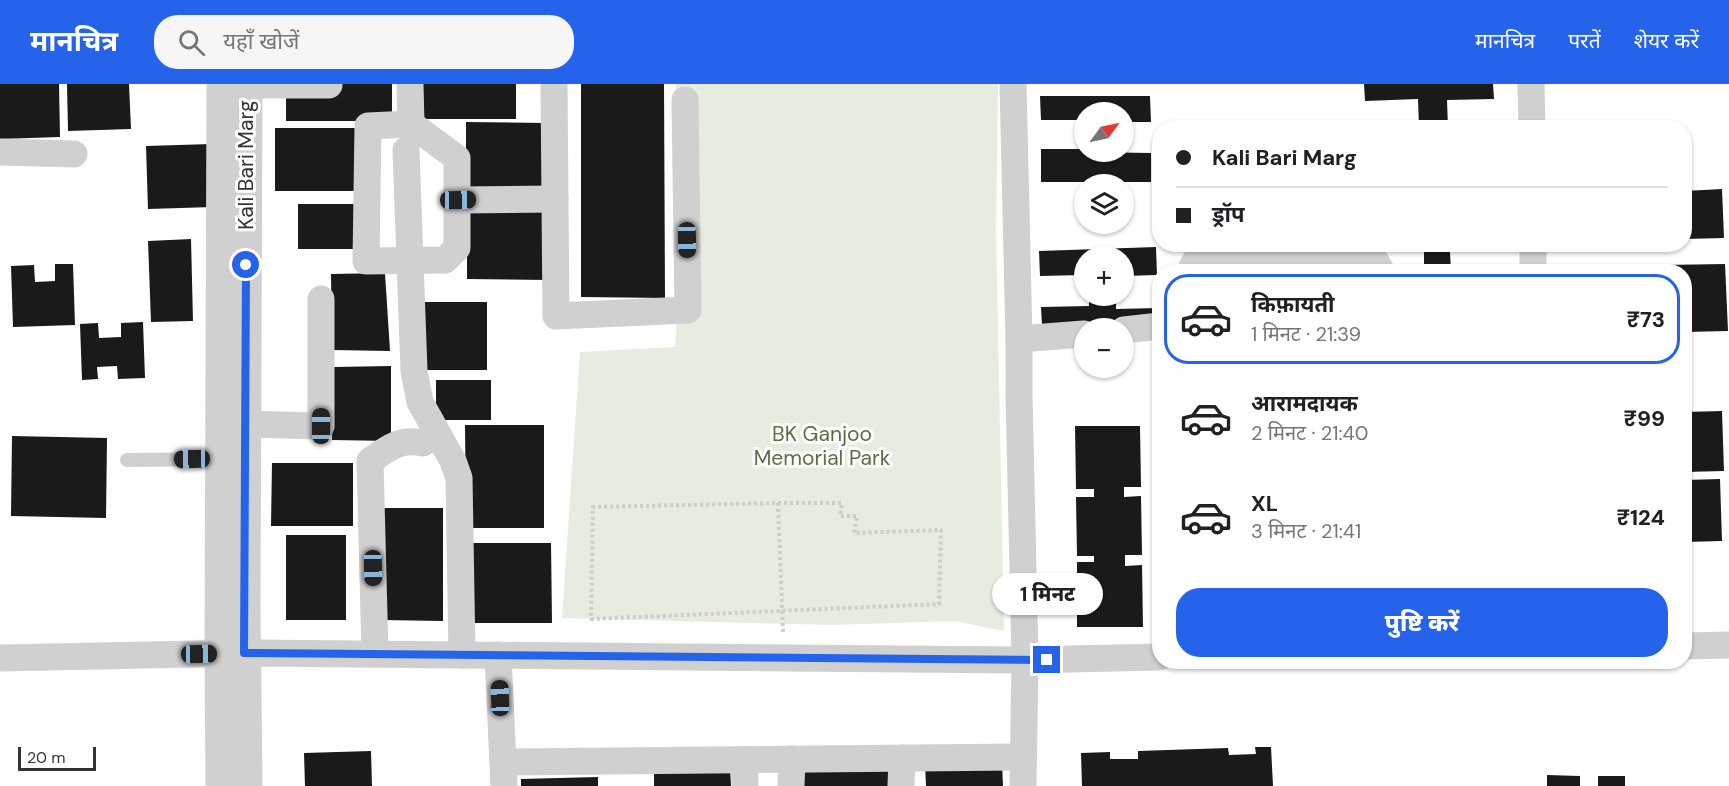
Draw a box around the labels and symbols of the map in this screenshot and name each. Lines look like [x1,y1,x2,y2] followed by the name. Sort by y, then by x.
[232,100,260,230] street label: Kali Bari Marg
[1074,102,1134,162] north arrow
[440,191,476,209] car
[678,222,696,258] car
[232,251,259,278] route start
[312,408,330,444] car
[754,420,891,472] park label: BK Ganjoo Memorial Park
[174,450,210,468] car
[364,550,382,586] car
[992,573,1102,615] callout: 1 मिनट
[181,645,217,663] car
[1033,646,1060,673] route end
[490,680,510,716] car
[18,744,96,772] scale bar

